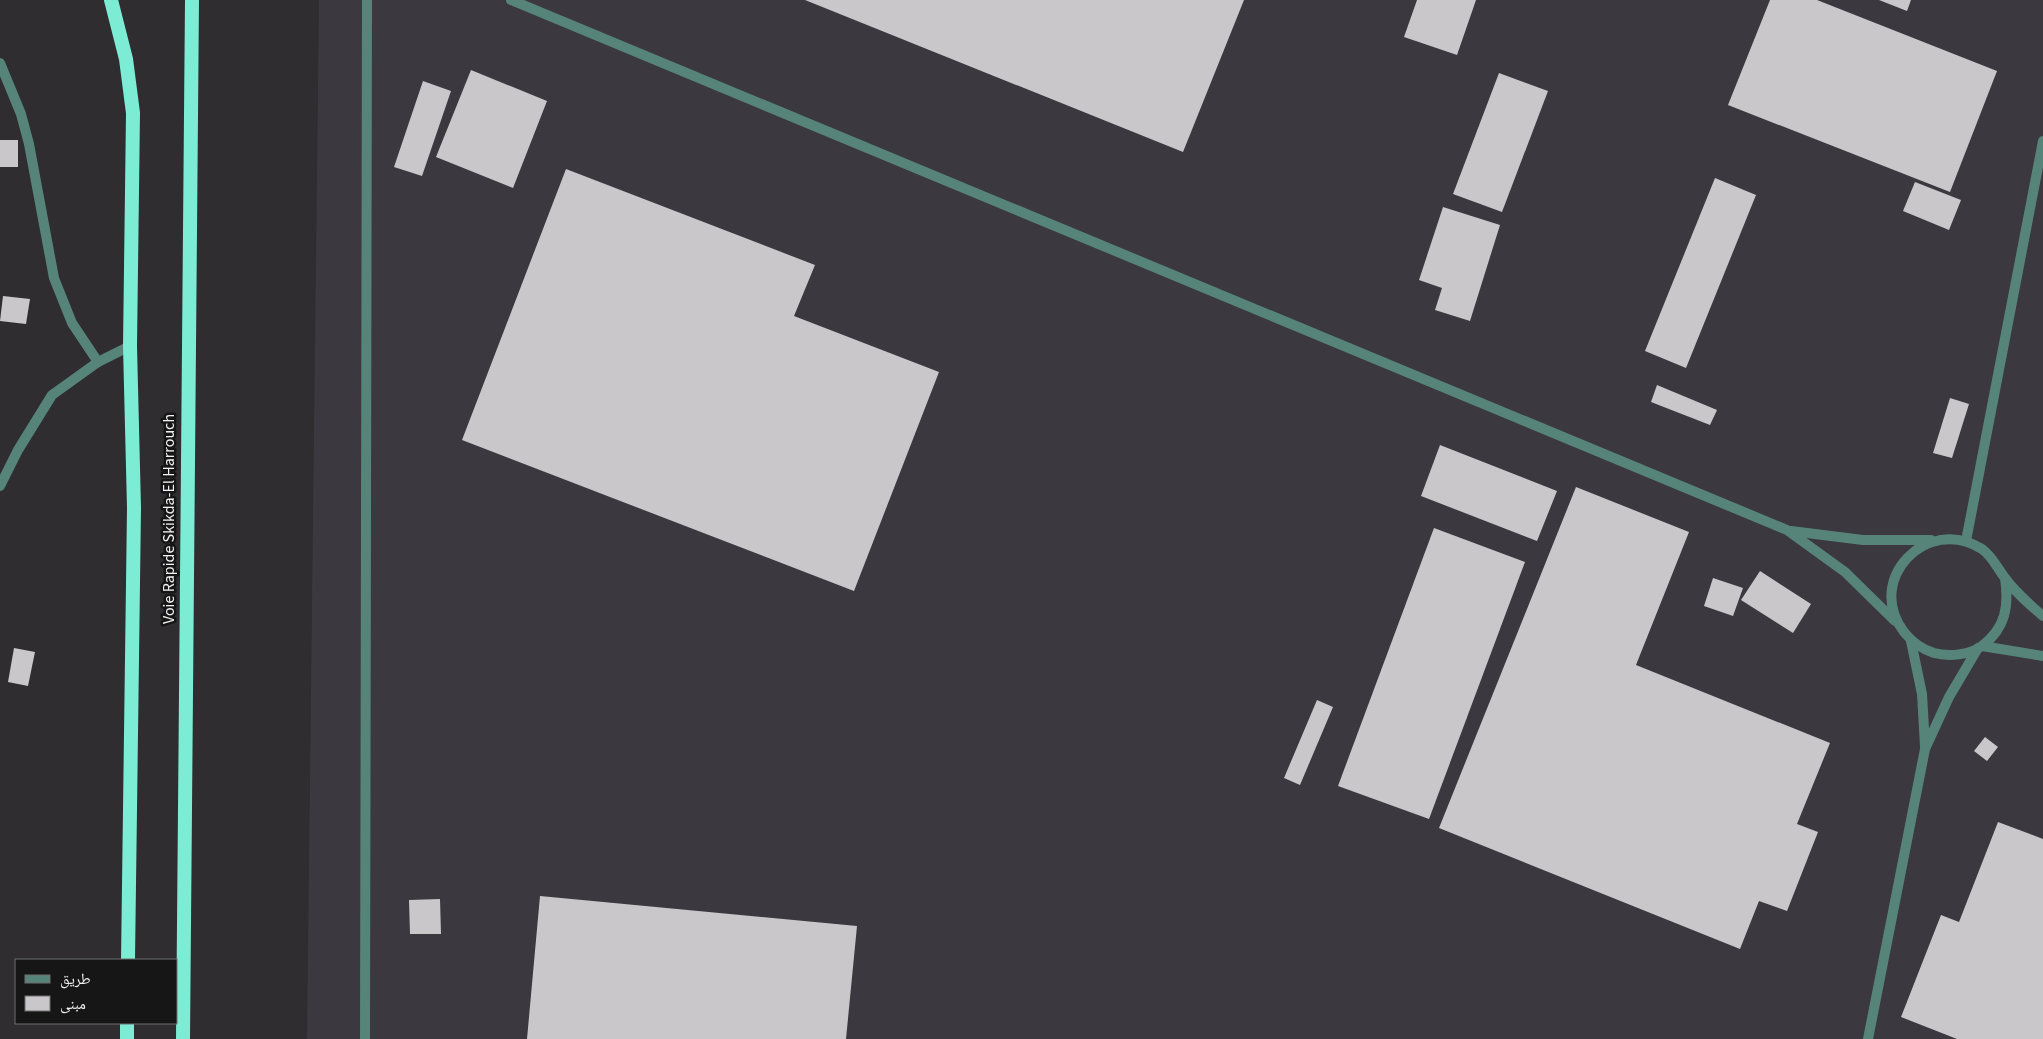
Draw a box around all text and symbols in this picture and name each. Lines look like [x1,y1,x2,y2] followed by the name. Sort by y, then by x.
[158,414,180,624] street label: Voie Rapide Skikda-El Harrouch
[15,959,178,1024] legend
[60,969,91,990] text: طريق
[60,994,86,1015] text: مبنى

